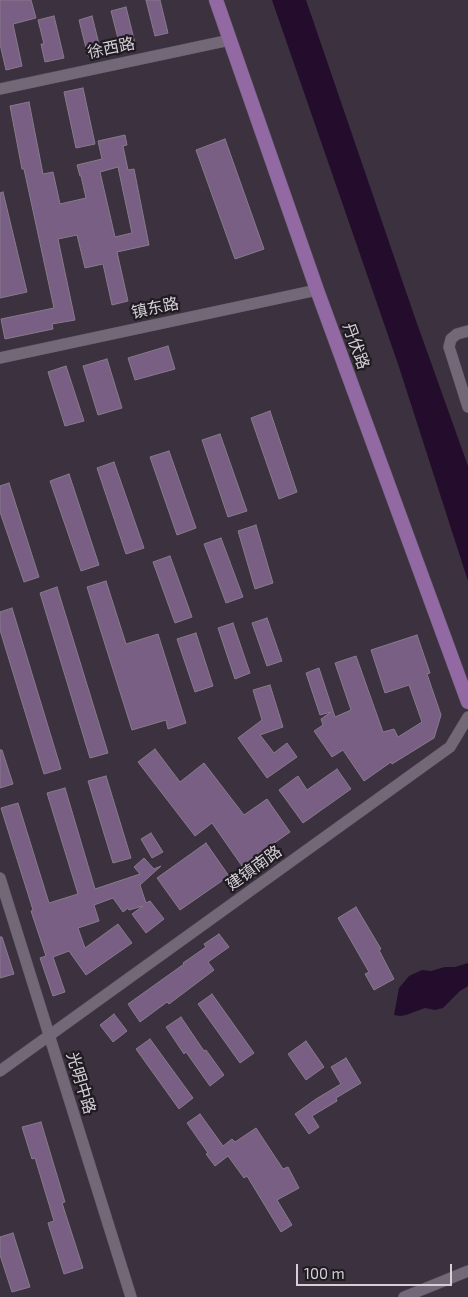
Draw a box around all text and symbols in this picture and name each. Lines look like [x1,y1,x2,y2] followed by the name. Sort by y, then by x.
[86,34,136,62] street label: 徐西路
[130,294,180,322] street label: 镇东路
[339,320,373,372] street label: 丹伏路
[222,841,286,895] street label: 建镇南路
[62,1050,100,1116] street label: 光明中路
[298,1254,454,1286] scale bar
[304,1264,345,1282] text: 100 m

